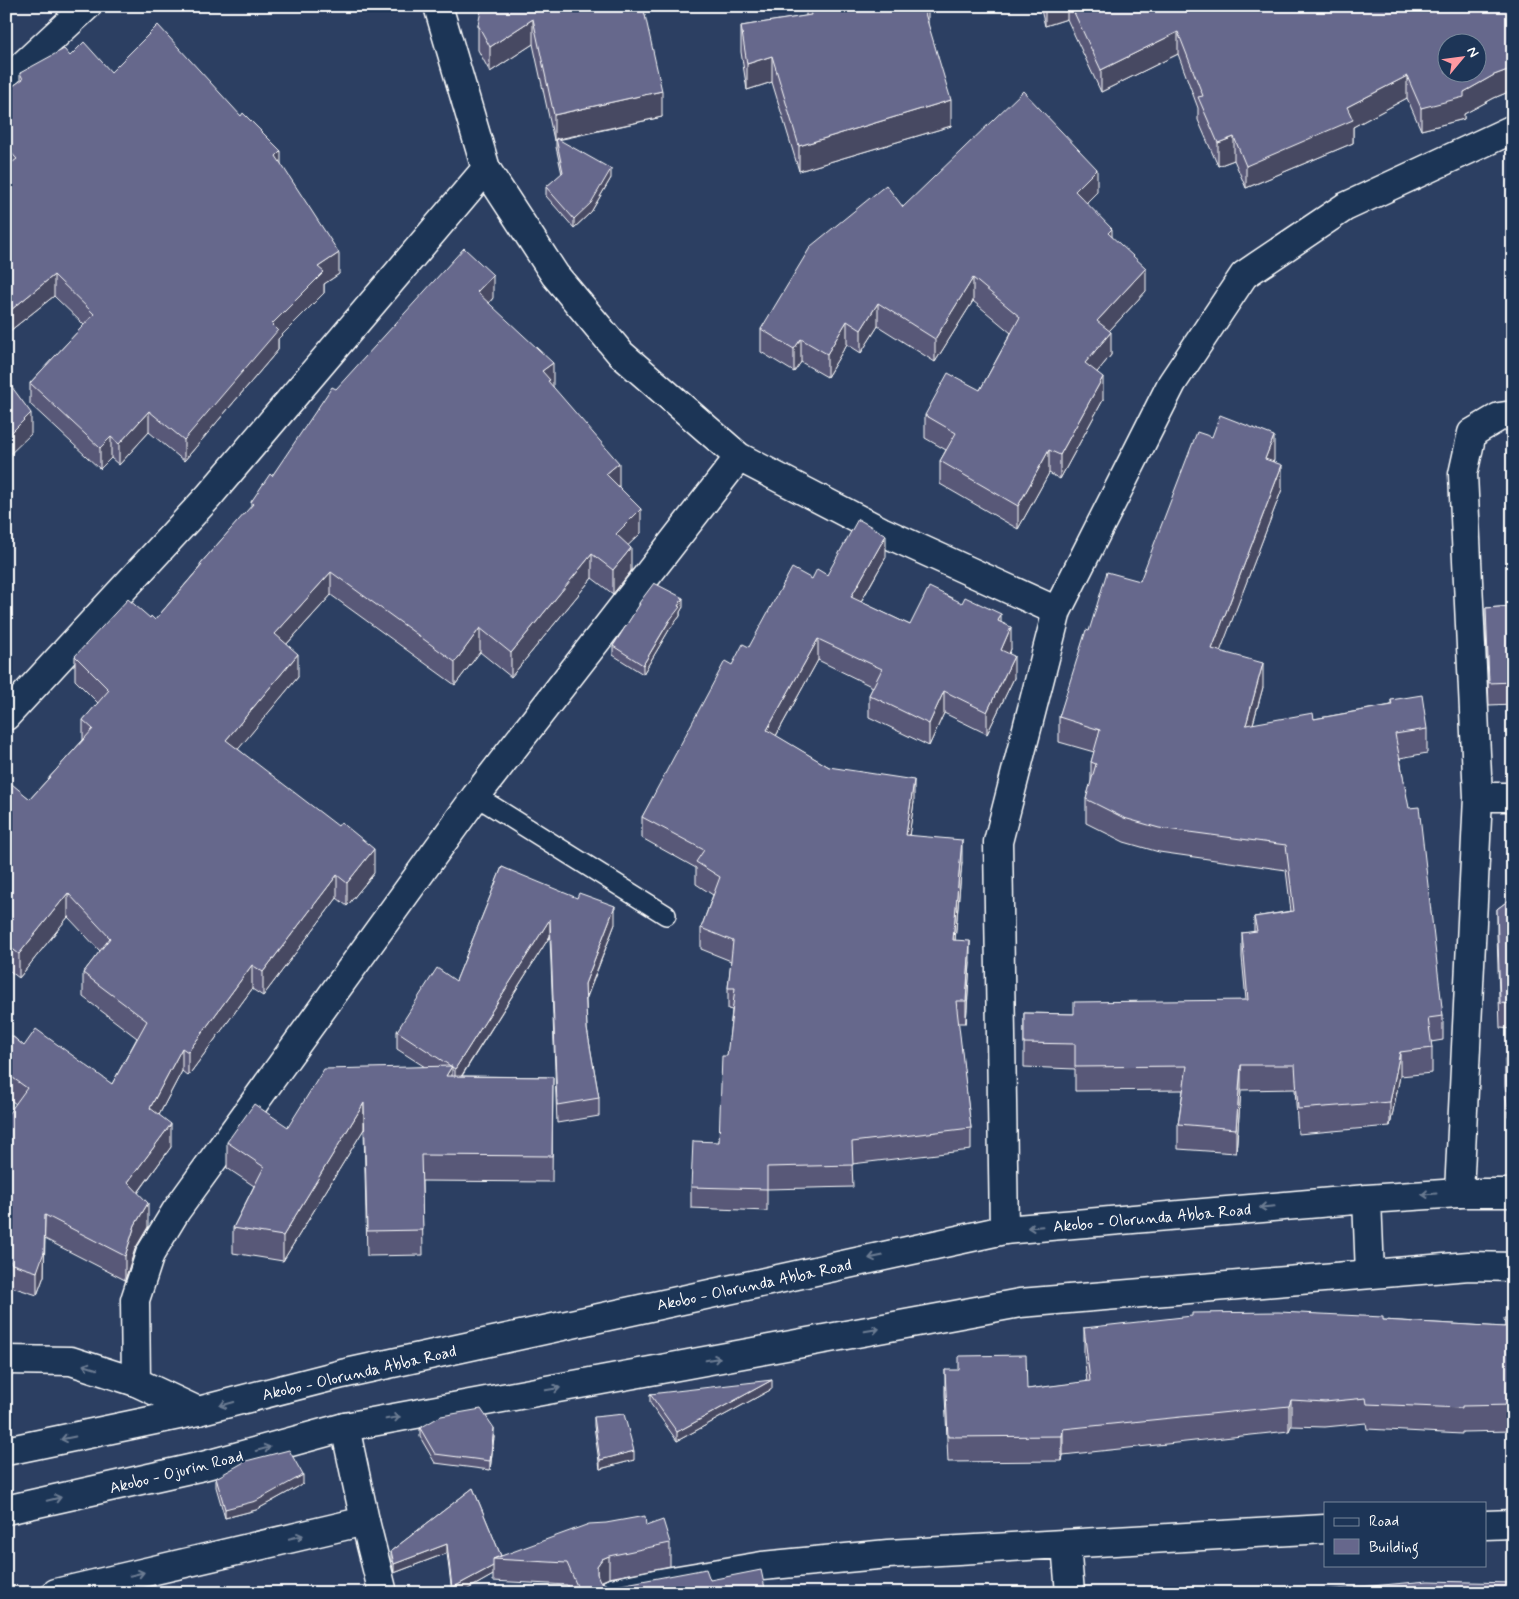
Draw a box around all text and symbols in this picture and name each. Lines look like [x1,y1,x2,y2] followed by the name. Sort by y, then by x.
[1436,32,1486,82] north arrow
[1462,44,1483,61] text: N
[1421,1190,1437,1199] one-way arrow
[1052,1199,1252,1238] street label: Akobo - Olorunda Abba Road
[1259,1202,1275,1212] one-way arrow
[1028,1222,1044,1232] one-way arrow
[868,1253,884,1263] one-way arrow
[655,1255,854,1316] street label: Akobo - Olorunda Abba Road
[864,1325,880,1335] one-way arrow
[260,1341,458,1406] street label: Akobo - Olorunda Abba Road
[704,1354,720,1364] one-way arrow
[82,1362,98,1372] one-way arrow
[544,1383,560,1393] one-way arrow
[219,1399,235,1409] one-way arrow
[384,1412,400,1422] one-way arrow
[61,1434,77,1444] one-way arrow
[254,1444,270,1454] one-way arrow
[107,1446,245,1499] street label: Akobo - Ojurin Road
[45,1494,61,1503] one-way arrow
[1324,1502,1486,1566] legend
[1369,1512,1399,1532] text: Road
[287,1532,303,1541] one-way arrow
[1369,1538,1419,1559] text: Building
[129,1569,145,1578] one-way arrow

